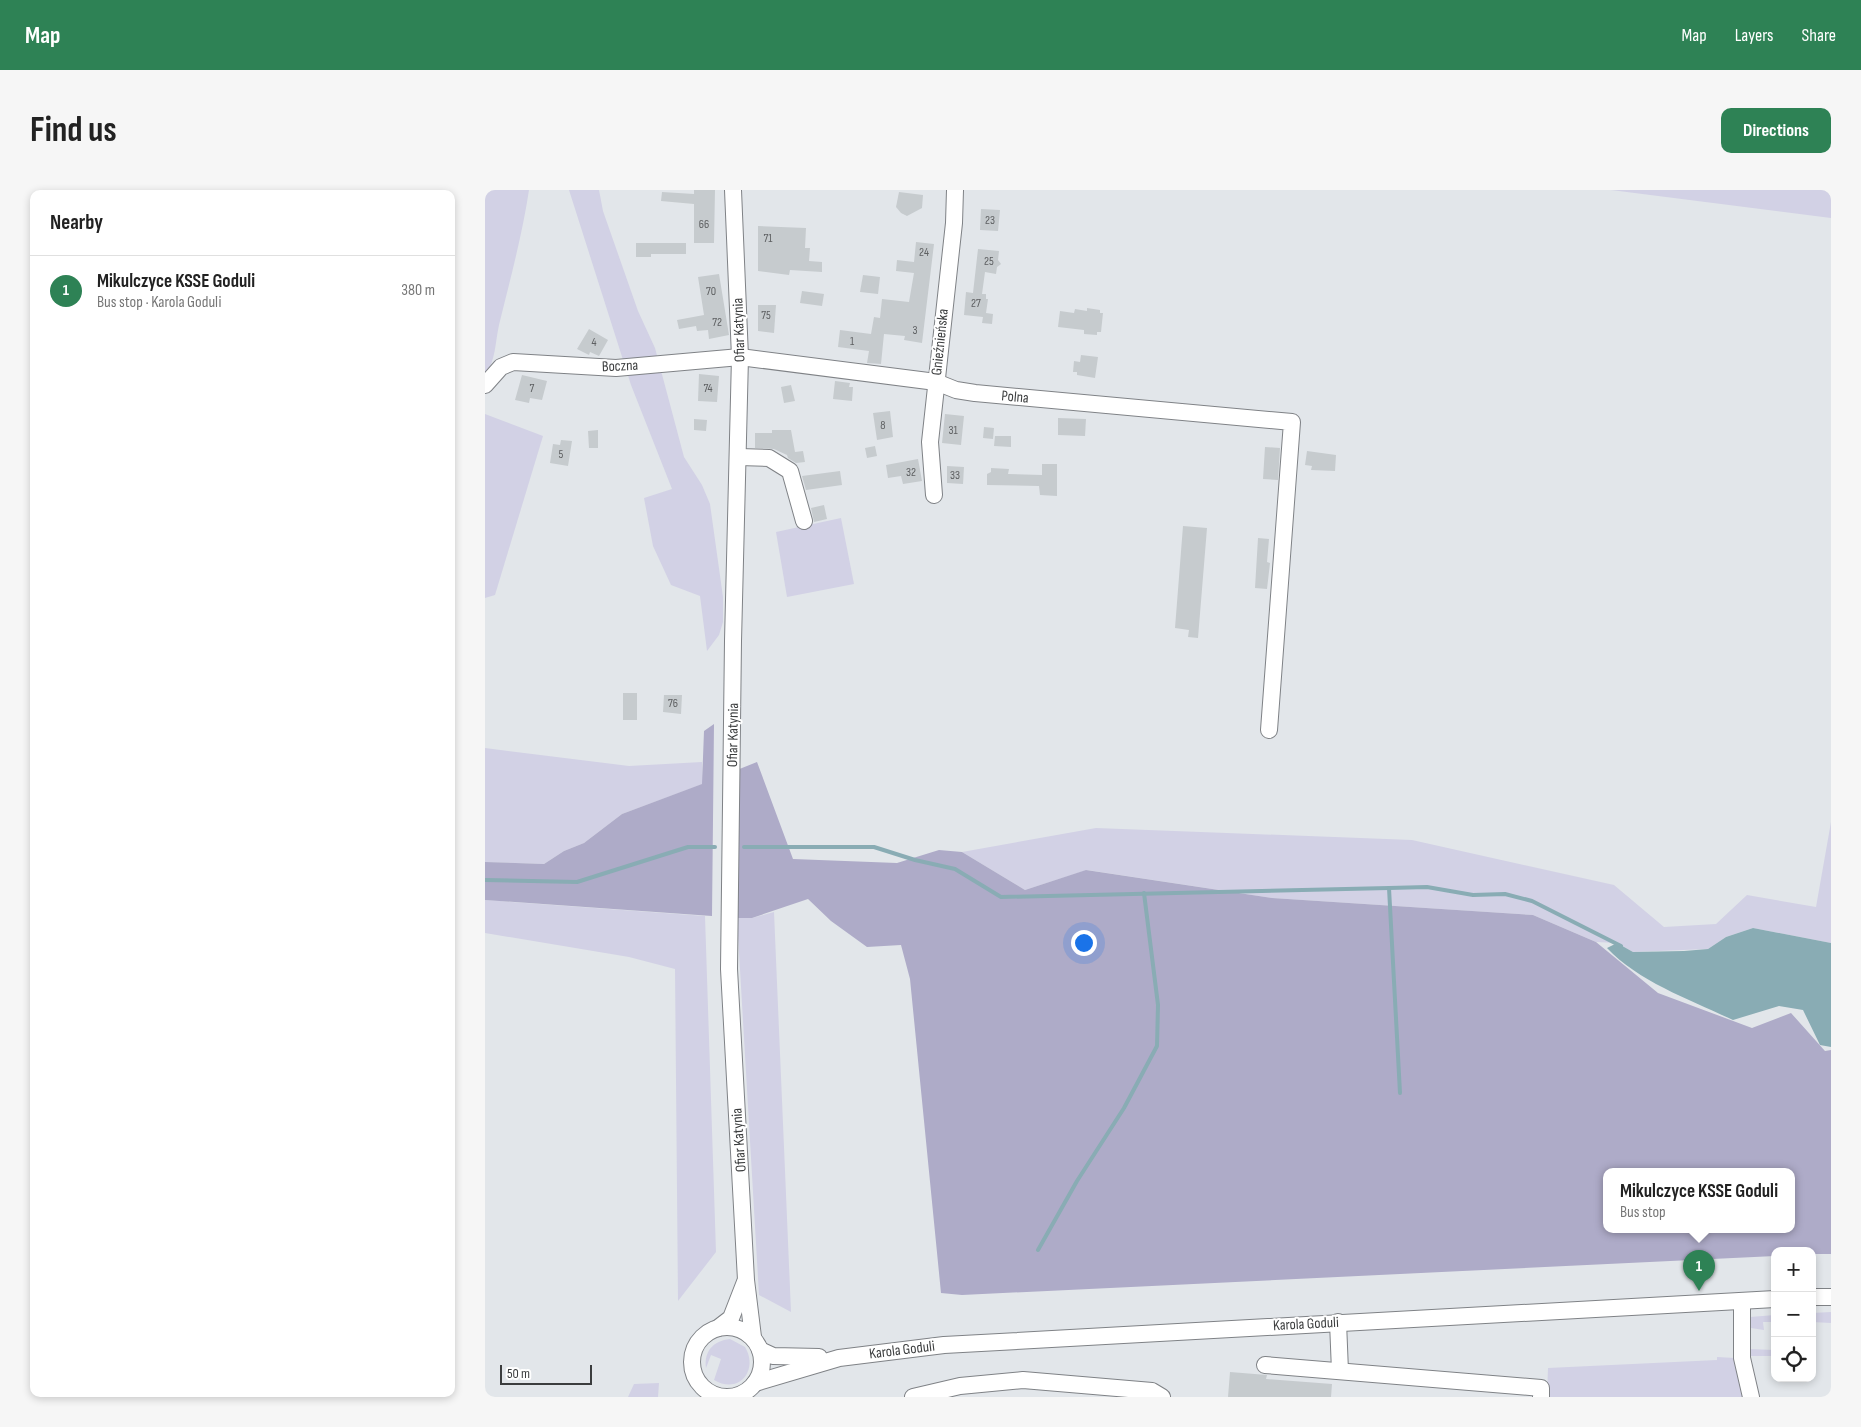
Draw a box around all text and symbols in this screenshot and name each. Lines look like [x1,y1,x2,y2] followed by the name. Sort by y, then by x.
[25,21,60,50] text: Map
[1682,25,1707,46] text: Map
[1735,25,1774,46] text: Layers
[1802,25,1836,46] text: Share
[1721,108,1831,153] button: Directions
[30,109,117,152] text: Find us
[50,210,103,235] text: Nearby
[985,213,995,228] house number: 23
[699,217,709,232] house number: 66
[763,231,773,246] house number: 71
[919,245,929,260] house number: 24
[984,254,994,269] house number: 25
[97,270,255,293] text: Mikulczyce KSSE Goduli
[63,281,69,300] text: 1
[401,281,435,300] text: 380 m
[706,284,716,299] house number: 70
[97,293,221,312] text: Bus stop · Karola Goduli
[971,296,981,311] house number: 27
[728,297,750,362] street label: Ofiar Katynia
[761,308,771,323] house number: 75
[927,308,953,376] street label: Gnieźnieńska
[712,315,722,330] house number: 72
[912,323,918,338] house number: 3
[850,334,855,349] house number: 1
[591,335,597,350] house number: 4
[601,356,639,376] street label: Boczna
[530,381,535,396] house number: 7
[703,381,713,396] house number: 74
[1000,386,1030,408] street label: Polna
[880,418,886,433] house number: 8
[948,423,958,438] house number: 31
[559,447,564,462] house number: 5
[906,465,916,480] house number: 32
[950,468,960,483] house number: 33
[668,696,678,711] house number: 76
[723,702,743,767] street label: Ofiar Katynia
[1071,930,1097,956] your location
[727,1107,751,1173] street label: Ofiar Katynia
[1603,1168,1795,1233] popup
[1620,1180,1778,1203] text: Mikulczyce KSSE Goduli
[1620,1203,1666,1222] text: Bus stop
[1771,1247,1816,1382] map controls
[1771,1247,1816,1292] button: +
[1683,1250,1715,1291] pin: 1
[1771,1292,1816,1337] button: −
[1273,1313,1340,1335] street label: Karola Goduli
[868,1337,936,1363] street label: Karola Goduli
[1771,1337,1816,1382] button: locate
[500,1362,593,1385] scale bar
[507,1365,530,1382] text: 50 m

